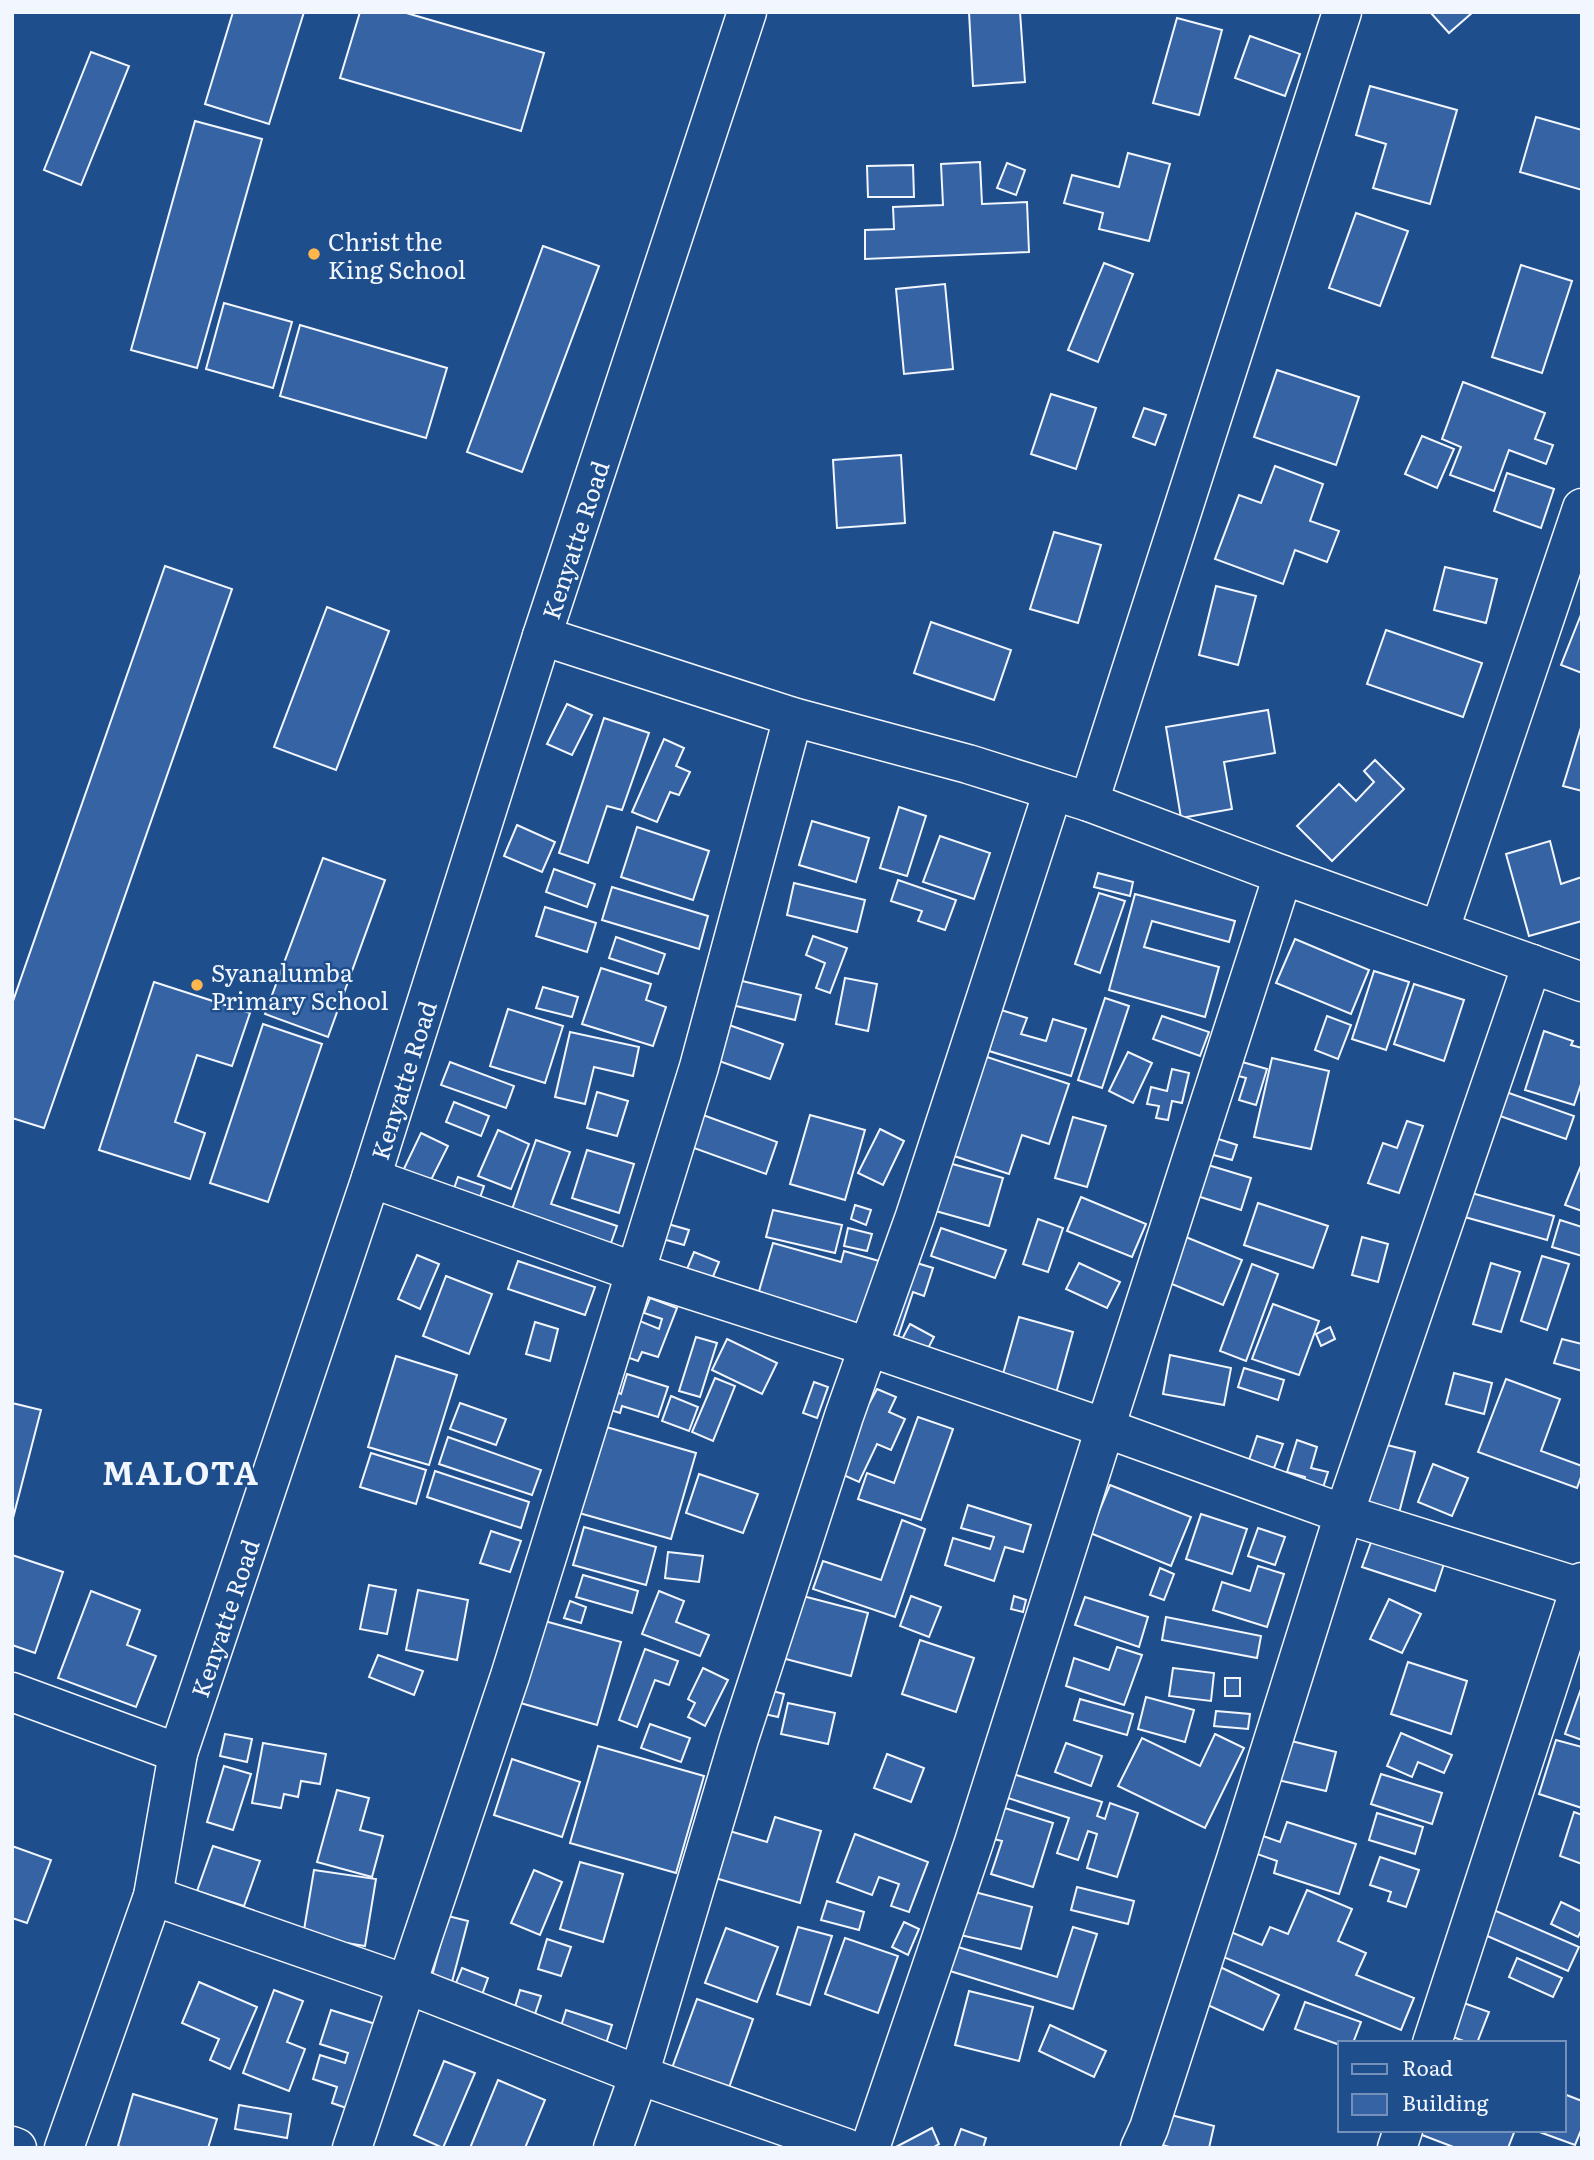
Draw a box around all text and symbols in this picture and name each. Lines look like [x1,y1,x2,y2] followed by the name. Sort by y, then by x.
[328,223,466,286] place label: Christ the King School
[306,246,322,262] marker: Christ the King School
[531,455,616,623] street label: Kenyatte Road
[211,954,388,1017] place label: Syanalumba Primary School
[189,977,205,993] marker: Syanalumba Primary School
[361,996,444,1164] street label: Kenyatte Road
[102,1447,260,1495] district label: MALOTA
[181,1534,266,1702] street label: Kenyatte Road
[1338,2041,1566,2132] legend
[1402,2051,1453,2082] text: Road
[1402,2086,1489,2117] text: Building

